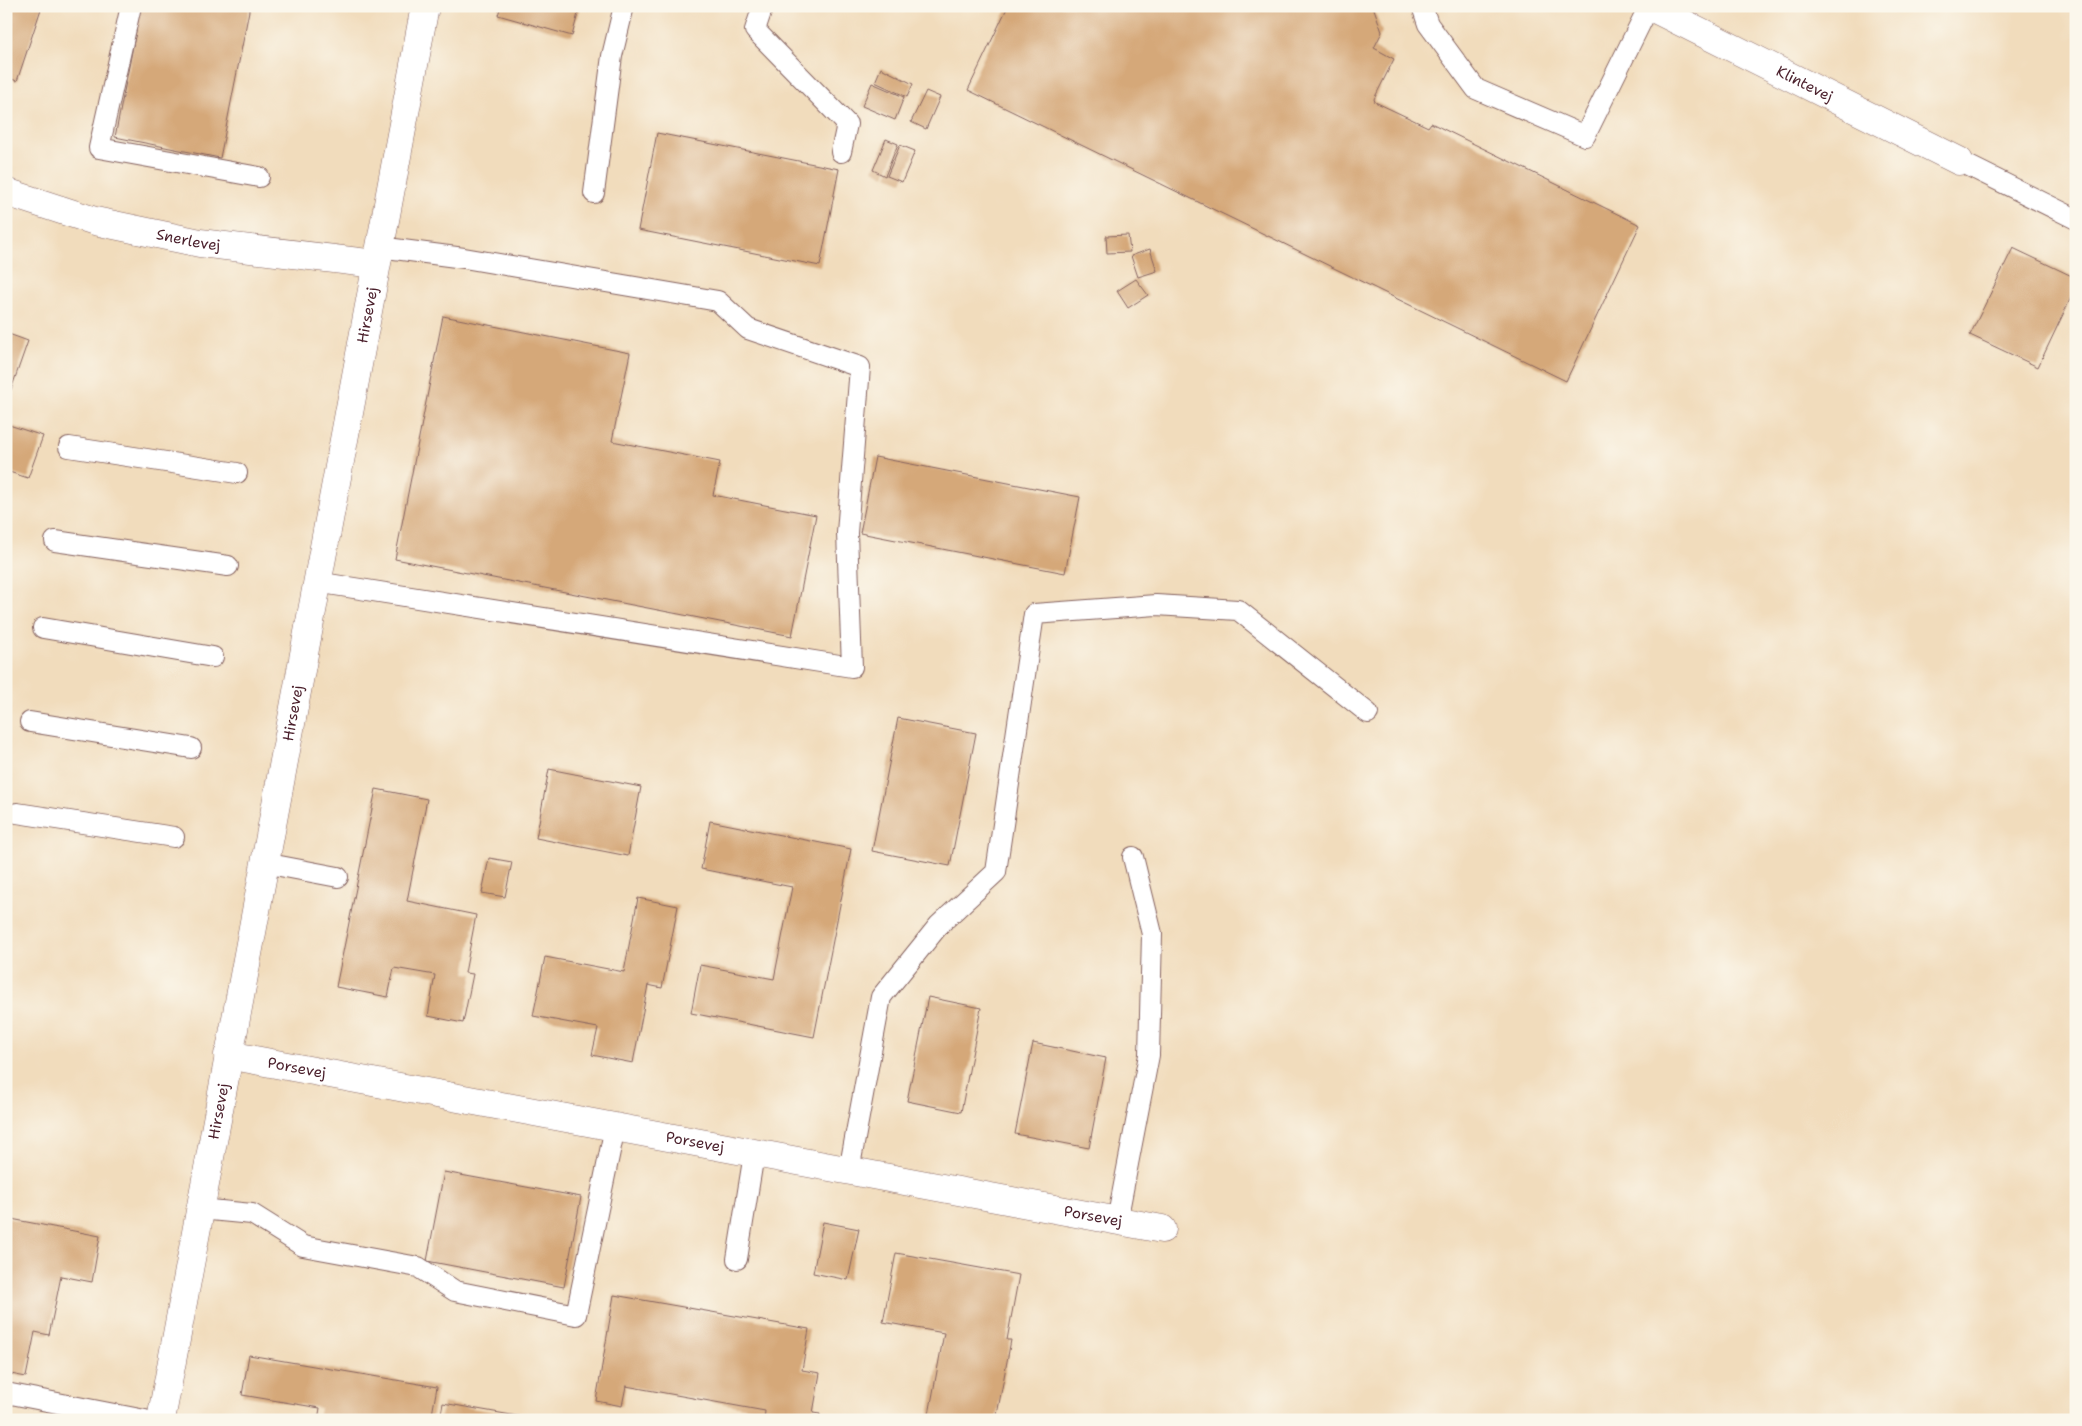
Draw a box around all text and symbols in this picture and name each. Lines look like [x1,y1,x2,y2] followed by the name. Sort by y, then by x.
[1773,61,1837,106] street label: Klintevej
[155,224,222,255] street label: Snerlevej
[352,285,382,345] street label: Hirsevej
[278,683,308,743] street label: Hirsevej
[266,1053,328,1083] street label: Porsevej
[204,1082,234,1141] street label: Hirsevej
[664,1127,726,1157] street label: Porsevej
[1062,1201,1124,1231] street label: Porsevej

